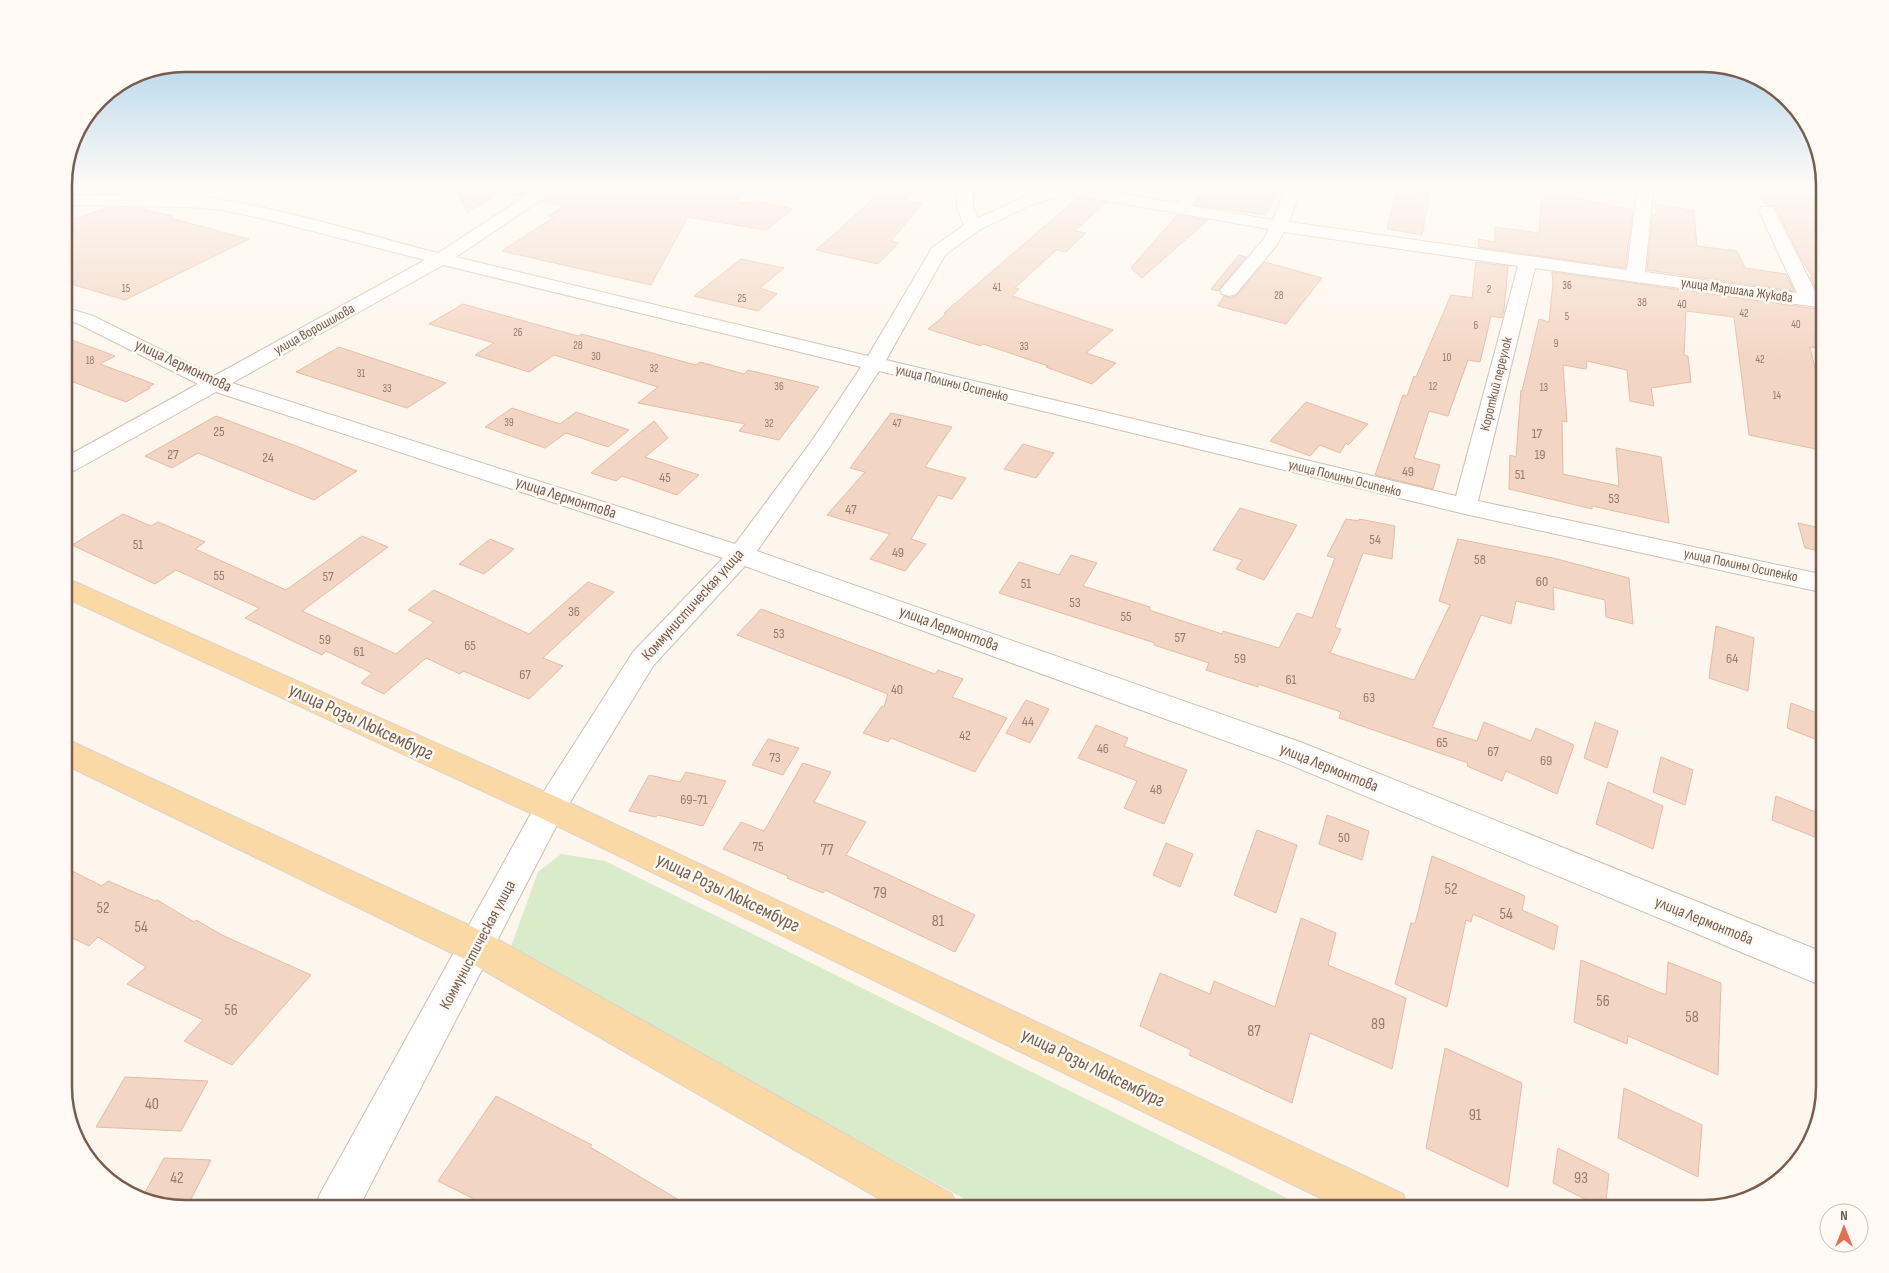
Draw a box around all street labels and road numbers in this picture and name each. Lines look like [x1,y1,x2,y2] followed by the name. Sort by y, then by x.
[1680,274,1794,306] street label: улица Маршала Жукова
[271,300,357,358] street label: улица Ворошилова
[132,335,234,397] street label: улица Лермонтова
[1476,335,1516,433] street label: Короткий переулок
[894,361,1011,405] street label: улица Полины Осипенко
[1287,456,1404,500] street label: улица Полины Осипенко
[513,473,619,523] street label: улица Лермонтова
[638,545,748,665] street label: Коммунистическая улица
[1683,545,1800,585] street label: улица Полины Осипенко
[897,602,1001,656] street label: улица Лермонтова
[285,678,437,766] street label: улица Розы Люксембург
[1277,740,1381,796] street label: улица Лермонтова
[652,848,804,938] street label: улица Розы Люксембург
[436,877,520,1013] street label: Коммунистическая улица
[1652,893,1756,949] street label: улица Лермонтова
[1017,1023,1169,1113] street label: улица Розы Люксембург

